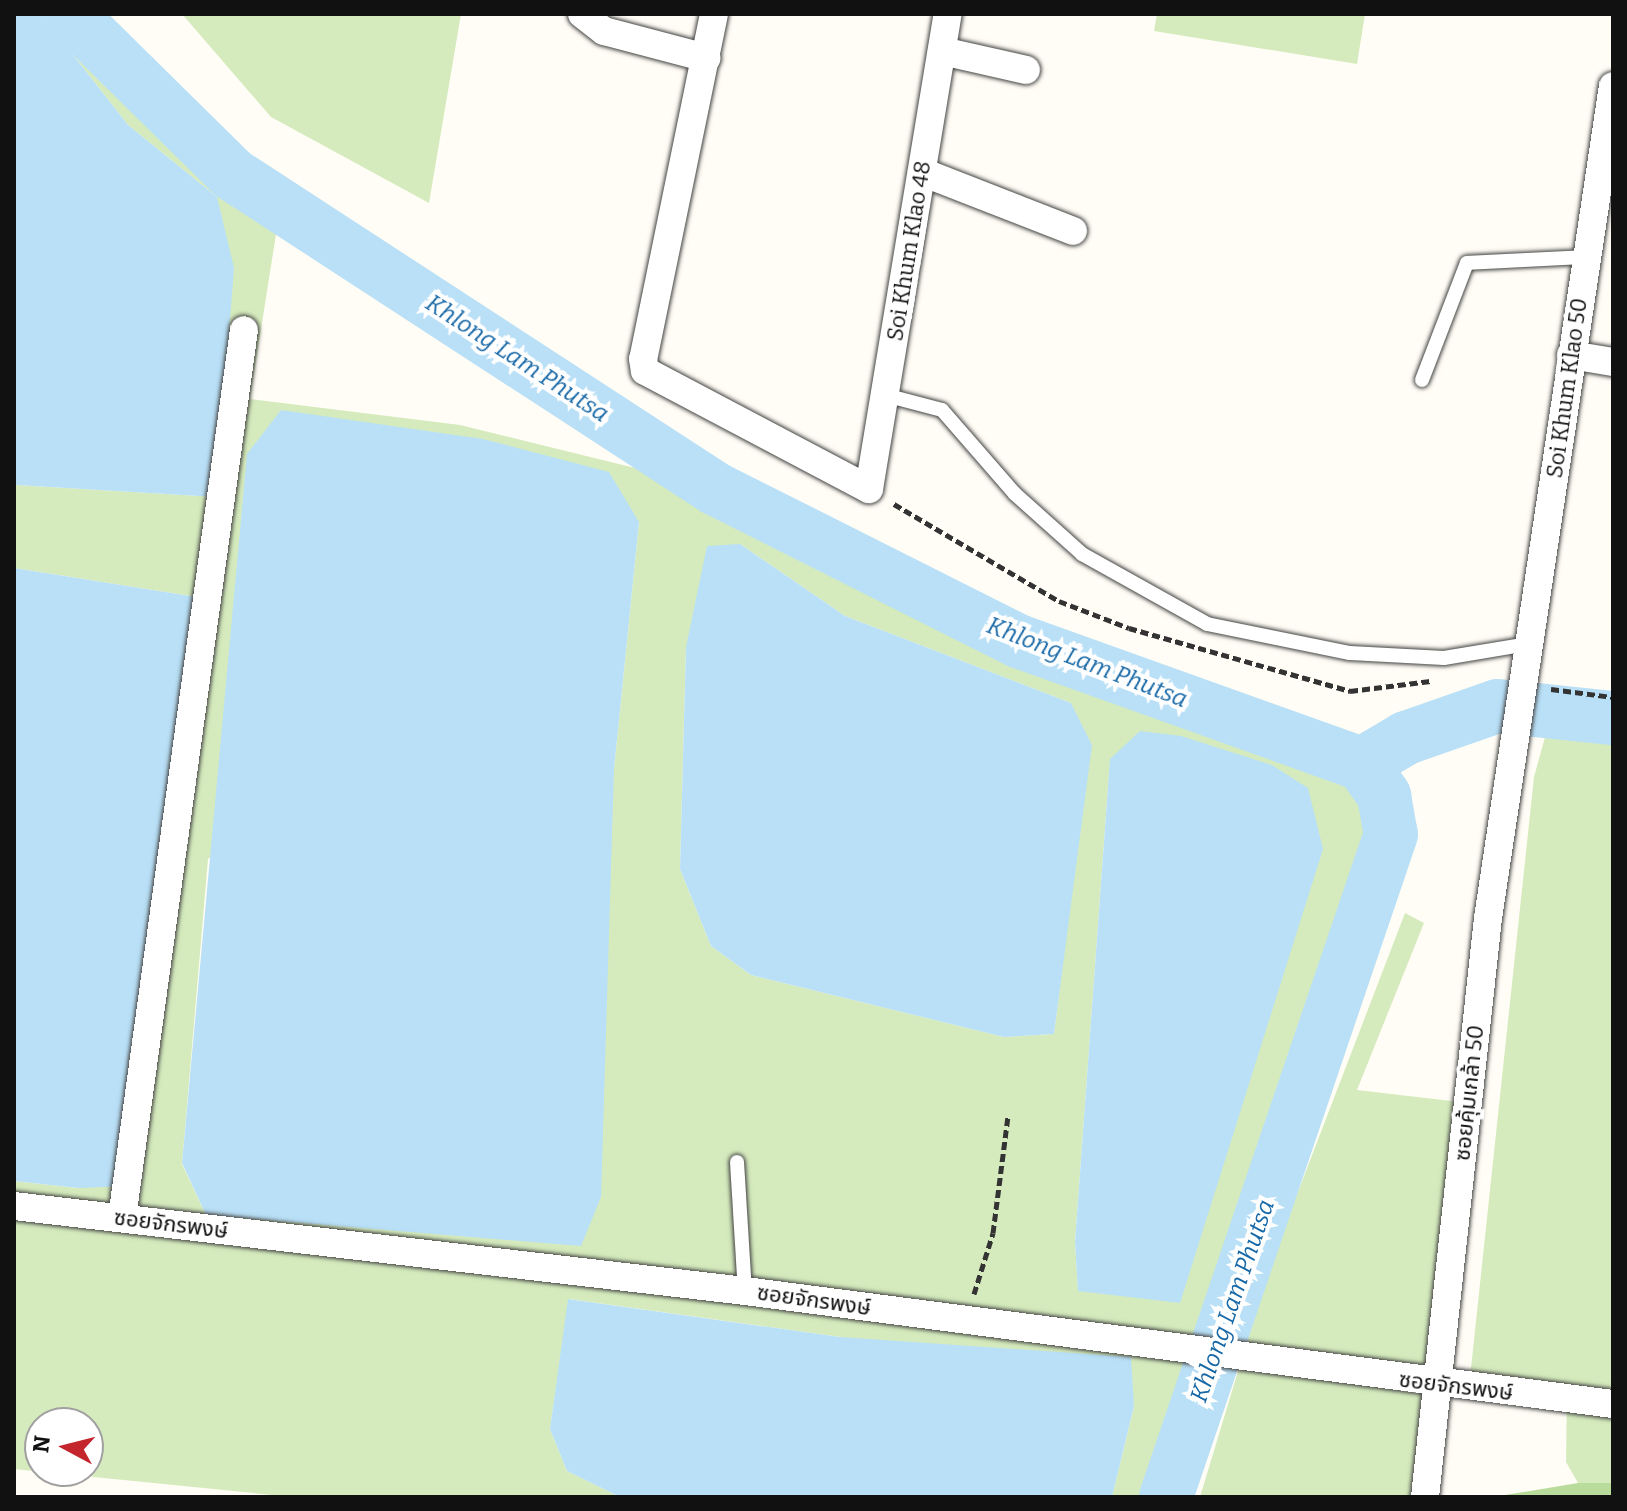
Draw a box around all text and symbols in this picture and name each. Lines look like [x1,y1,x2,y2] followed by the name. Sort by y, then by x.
[882,159,936,343] street label: Soi Khum Klao 48
[420,289,614,429] water label: Khlong Lam Phutsa
[1541,296,1593,480] street label: Soi Khum Klao 50
[983,611,1191,715] water label: Khlong Lam Phutsa
[1449,1024,1489,1162] street label: ซอยคุ้มเกล้า 50
[1185,1196,1281,1406] water label: Khlong Lam Phutsa
[112,1204,230,1244] street label: ซอยจักรพงษ์
[755,1279,873,1321] street label: ซอยจักรพงษ์
[1397,1366,1515,1406] street label: ซอยจักรพงษ์
[24,1407,104,1487] north arrow
[27,1434,56,1454] text: N

